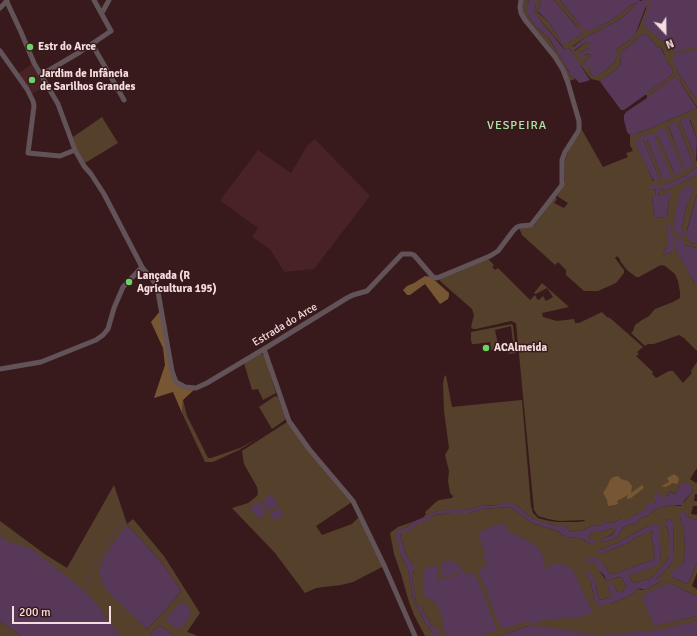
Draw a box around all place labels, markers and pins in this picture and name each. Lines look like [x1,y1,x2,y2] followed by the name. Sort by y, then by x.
[38,40,96,54] place label: Estr do Arce
[25,42,35,52] marker: Estr do Arce
[40,67,135,93] place label: Jardim de Infância de Sarilhos Grandes
[27,75,37,85] marker: Jardim de Infância de Sarilhos Grandes
[137,269,217,295] place label: Lançada (R Agricultura 195)
[124,277,134,287] marker: Lançada (R Agricultura 195)
[494,341,547,355] place label: ACAlmeida
[481,343,491,353] marker: ACAlmeida

